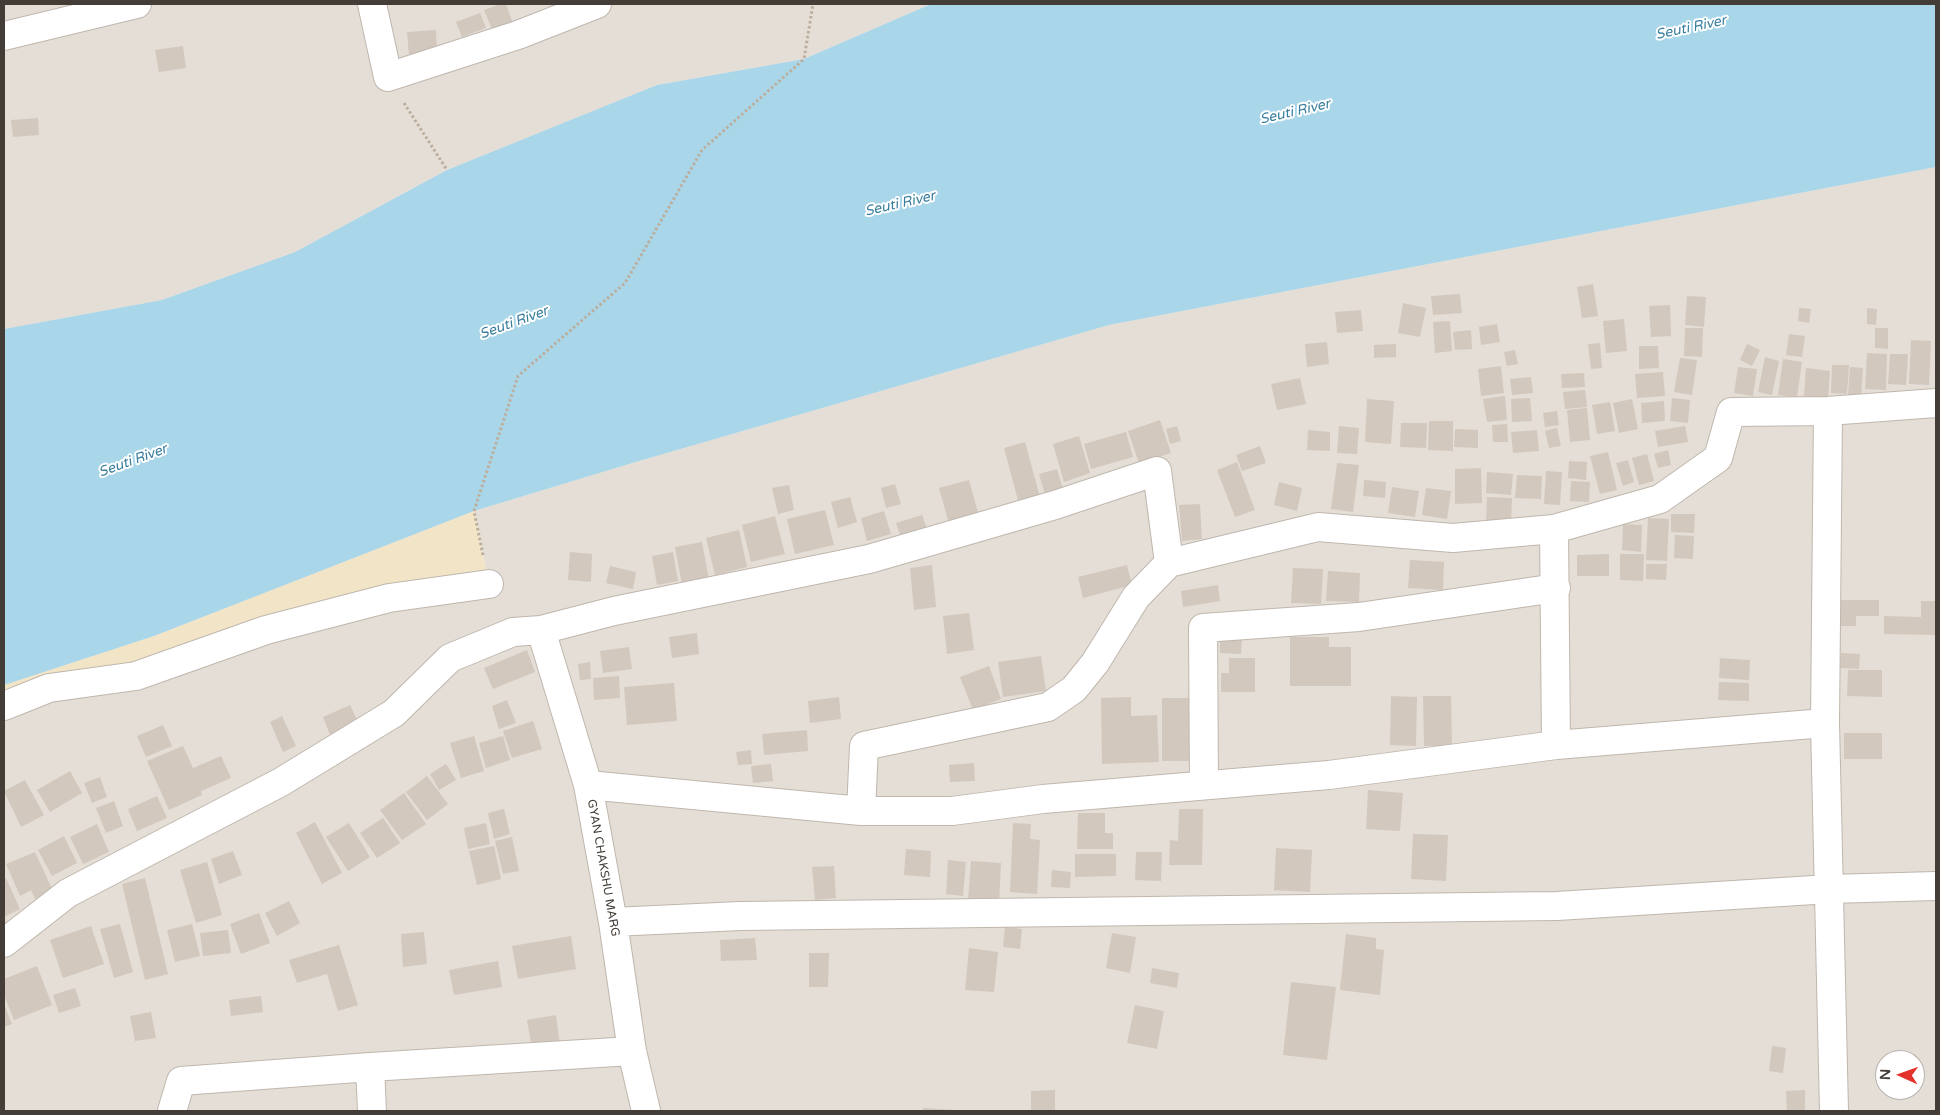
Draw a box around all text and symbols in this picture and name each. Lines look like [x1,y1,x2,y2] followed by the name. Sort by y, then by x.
[1654,12,1728,44] water label: Seuti River
[1258,96,1332,128] water label: Seuti River
[863,188,937,220] water label: Seuti River
[477,303,551,343] water label: Seuti River
[96,441,170,481] water label: Seuti River
[584,798,622,938] street label: GYAN CHAKSHU MARG
[1875,1050,1925,1100] north arrow
[1877,1069,1894,1080] text: N

